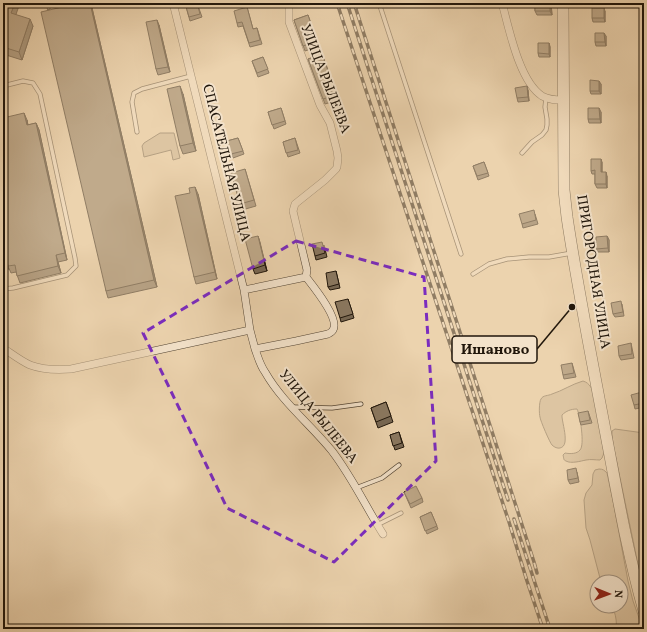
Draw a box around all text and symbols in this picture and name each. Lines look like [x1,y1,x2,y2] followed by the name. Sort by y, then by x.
[295,22,355,137] street label: УЛИЦА РЫЛЕЕВА
[197,82,255,244] street label: СПАСАТЕЛЬНАЯ УЛИЦА
[571,194,615,351] street label: ПРИГОРОДНАЯ УЛИЦА
[452,336,537,363] callout: Ишаново
[461,340,530,361] text: Ишаново
[274,366,362,468] street label: УЛИЦА РЫЛЕЕВА
[589,574,629,614] north arrow
[610,590,625,598] text: N

